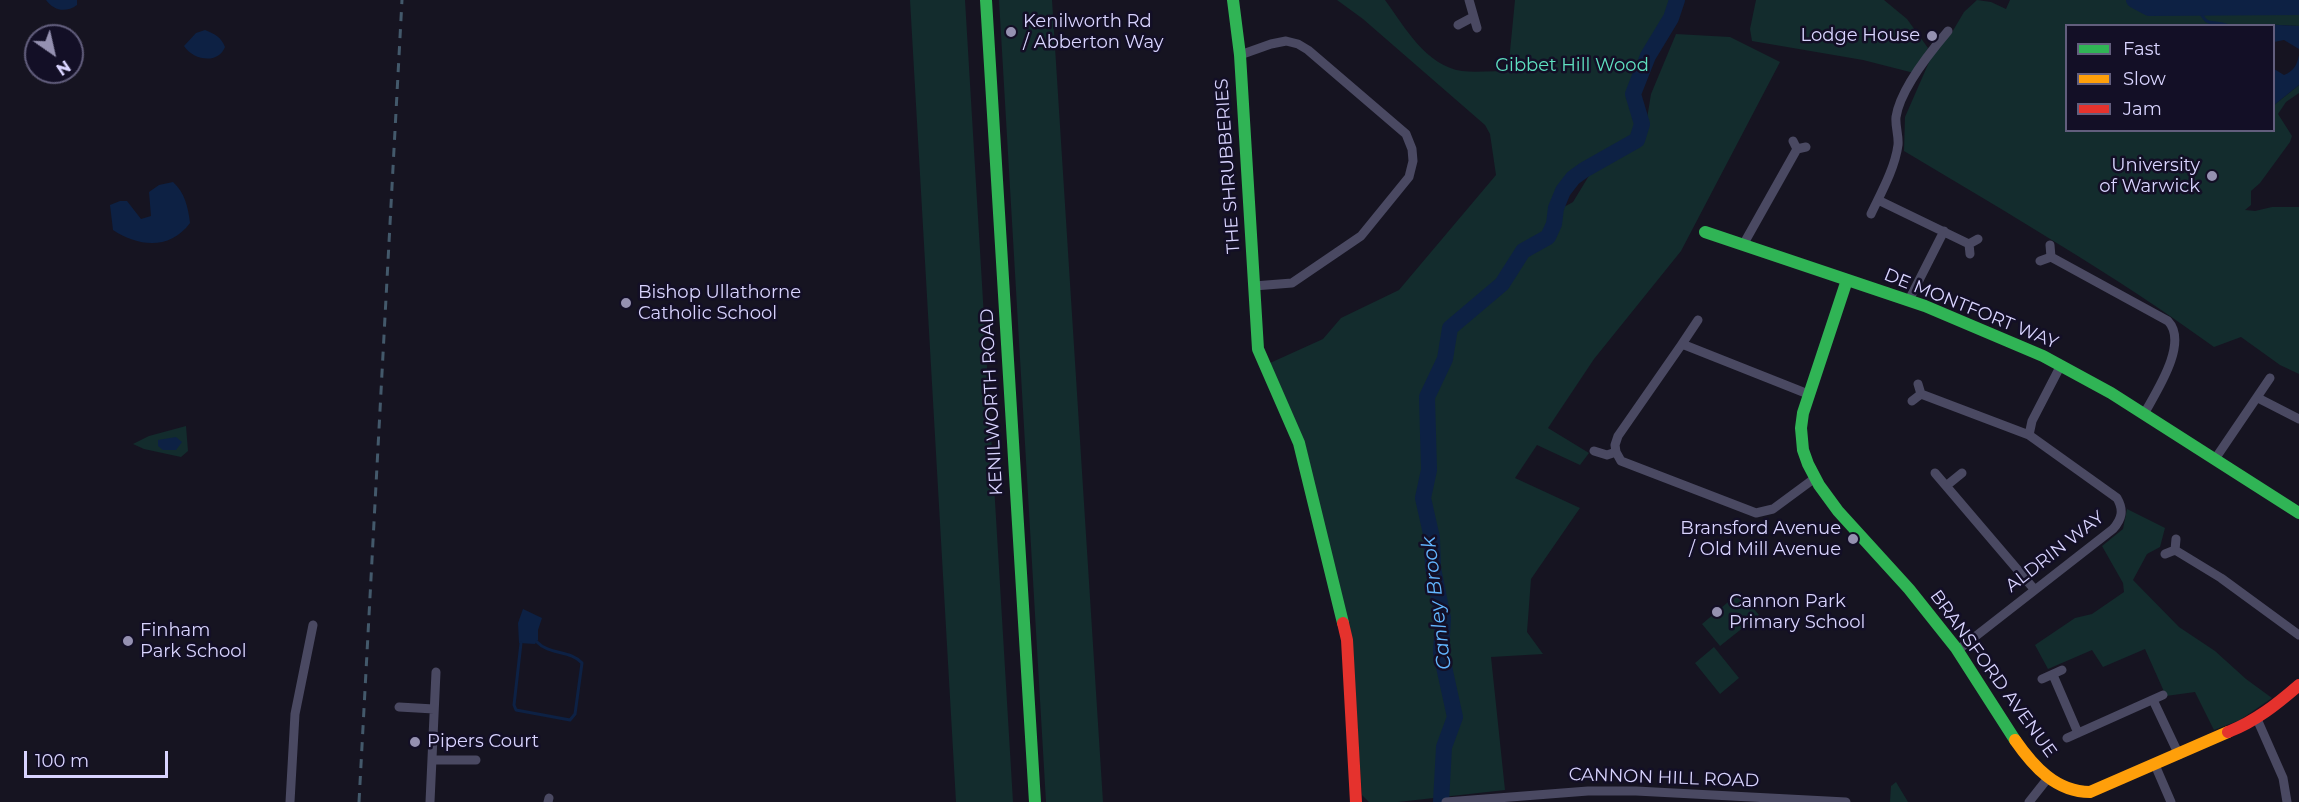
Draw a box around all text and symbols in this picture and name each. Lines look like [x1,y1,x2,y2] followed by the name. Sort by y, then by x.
[1023,11,1164,54] place label: Kenilworth Rd / Abberton Way
[24,24,84,84] north arrow
[2065,24,2275,132] legend
[1004,25,1018,39] marker: Kenilworth Rd / Abberton Way
[1800,25,1920,47] place label: Lodge House
[1925,29,1939,43] marker: Lodge House
[2123,38,2161,60] text: Fast
[1495,55,1649,77] park label: Gibbet Hill Wood
[53,56,74,79] text: N
[2123,68,2166,90] text: Slow
[1211,78,1245,254] street label: THE SHRUBBERIES
[2123,98,2162,120] text: Jam
[2099,155,2200,198] place label: University of Warwick
[2205,169,2219,183] marker: University of Warwick
[1881,264,2061,354] street label: DE MONTFORT WAY
[638,282,801,324] place label: Bishop Ullathorne Catholic School
[619,296,633,310] marker: Bishop Ullathorne Catholic School
[976,308,1008,496] street label: KENILWORTH ROAD
[2001,507,2109,597] street label: ALDRIN WAY
[1680,518,1841,560] place label: Bransford Avenue / Old Mill Avenue
[1846,532,1860,546] marker: Bransford Avenue / Old Mill Avenue
[1417,535,1457,671] water label: Canley Brook
[1925,586,2061,762] street label: BRANSFORD AVENUE
[1729,591,1865,634] place label: Cannon Park Primary School
[1710,605,1724,619] marker: Cannon Park Primary School
[140,620,246,662] place label: Finham Park School
[121,634,135,648] marker: Finham Park School
[427,731,539,753] place label: Pipers Court
[408,735,422,749] marker: Pipers Court
[27,739,171,777] scale bar
[35,750,89,772] text: 100 m
[1568,764,1760,792] street label: CANNON HILL ROAD

